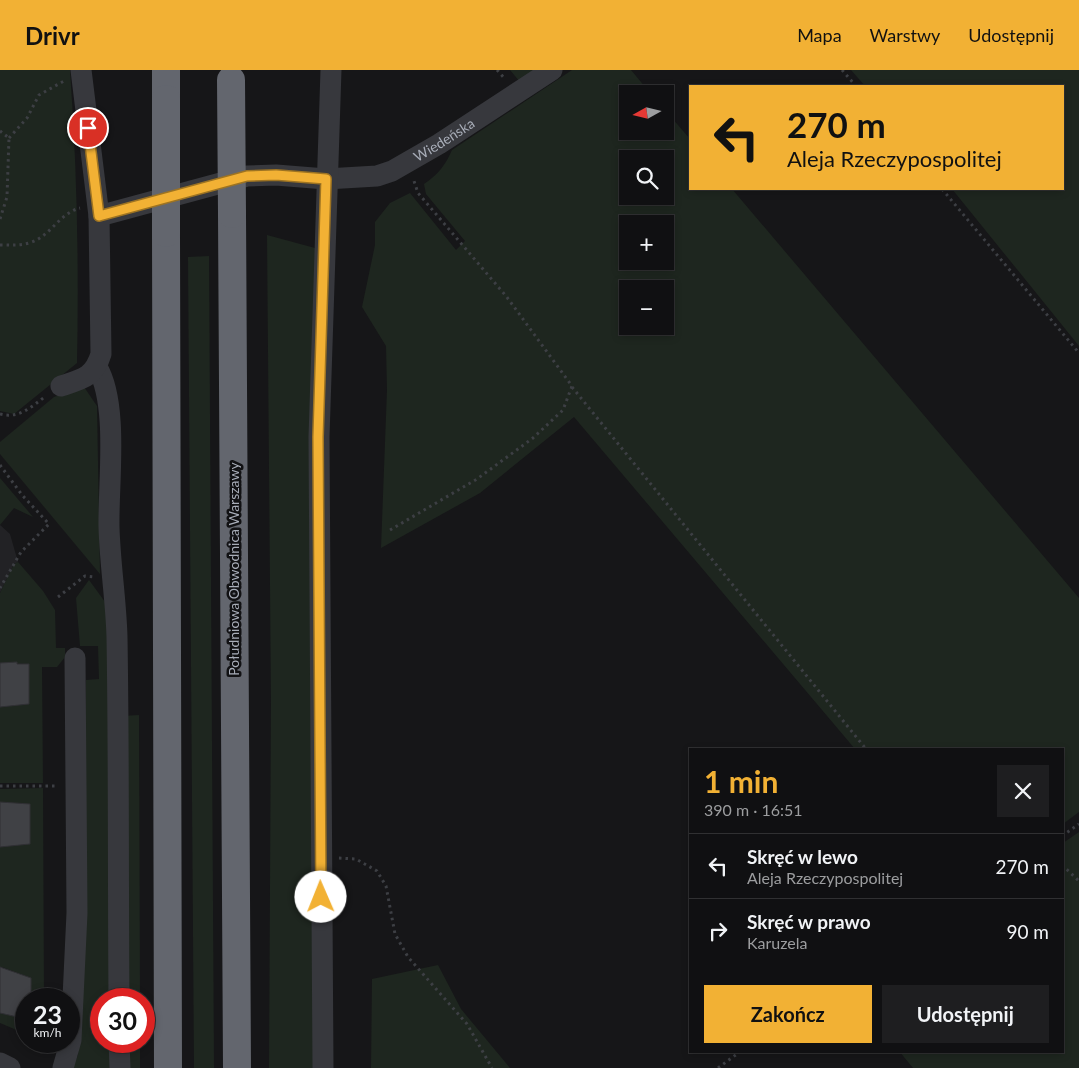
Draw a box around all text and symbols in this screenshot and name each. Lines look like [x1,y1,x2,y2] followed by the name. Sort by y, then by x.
[25,21,80,50] text: Drivr
[797,24,842,46] text: Mapa
[870,24,940,46] text: Warstwy
[968,24,1054,46] text: Udostępnij
[619,85,674,140] north arrow
[619,85,674,335] map controls
[787,103,886,145] text: 270 m
[704,105,769,170] icon: left
[67,107,109,149] pin
[74,114,102,142] icon: arrive
[410,114,477,165] street label: Wiedeńska
[787,145,1002,172] text: Aleja Rzeczypospolitej
[619,150,674,205] button: search
[619,215,674,270] button: +
[619,280,674,335] button: −
[225,462,242,676] street label: Południowa Obwodnica Warszawy
[704,763,778,799] text: 1 min
[997,765,1049,817] button: close
[704,800,803,819] text: 390 m · 16:51
[747,845,858,868] text: Skręć w lewo
[704,852,732,880] icon: left
[995,855,1049,878] text: 270 m
[747,868,903,887] text: Aleja Rzeczypospolitej
[294,870,346,922] position arrow
[747,910,871,933] text: Skręć w prawo
[704,917,732,945] icon: right
[1006,920,1049,943] text: 90 m
[747,933,808,952] text: Karuzela
[704,985,872,1043] button: Zakończ
[882,985,1049,1043] button: Udostępnij
[90,988,155,1053] speed limit sign: 30
[33,999,62,1029] text: 23
[33,1025,62,1040] text: km/h

